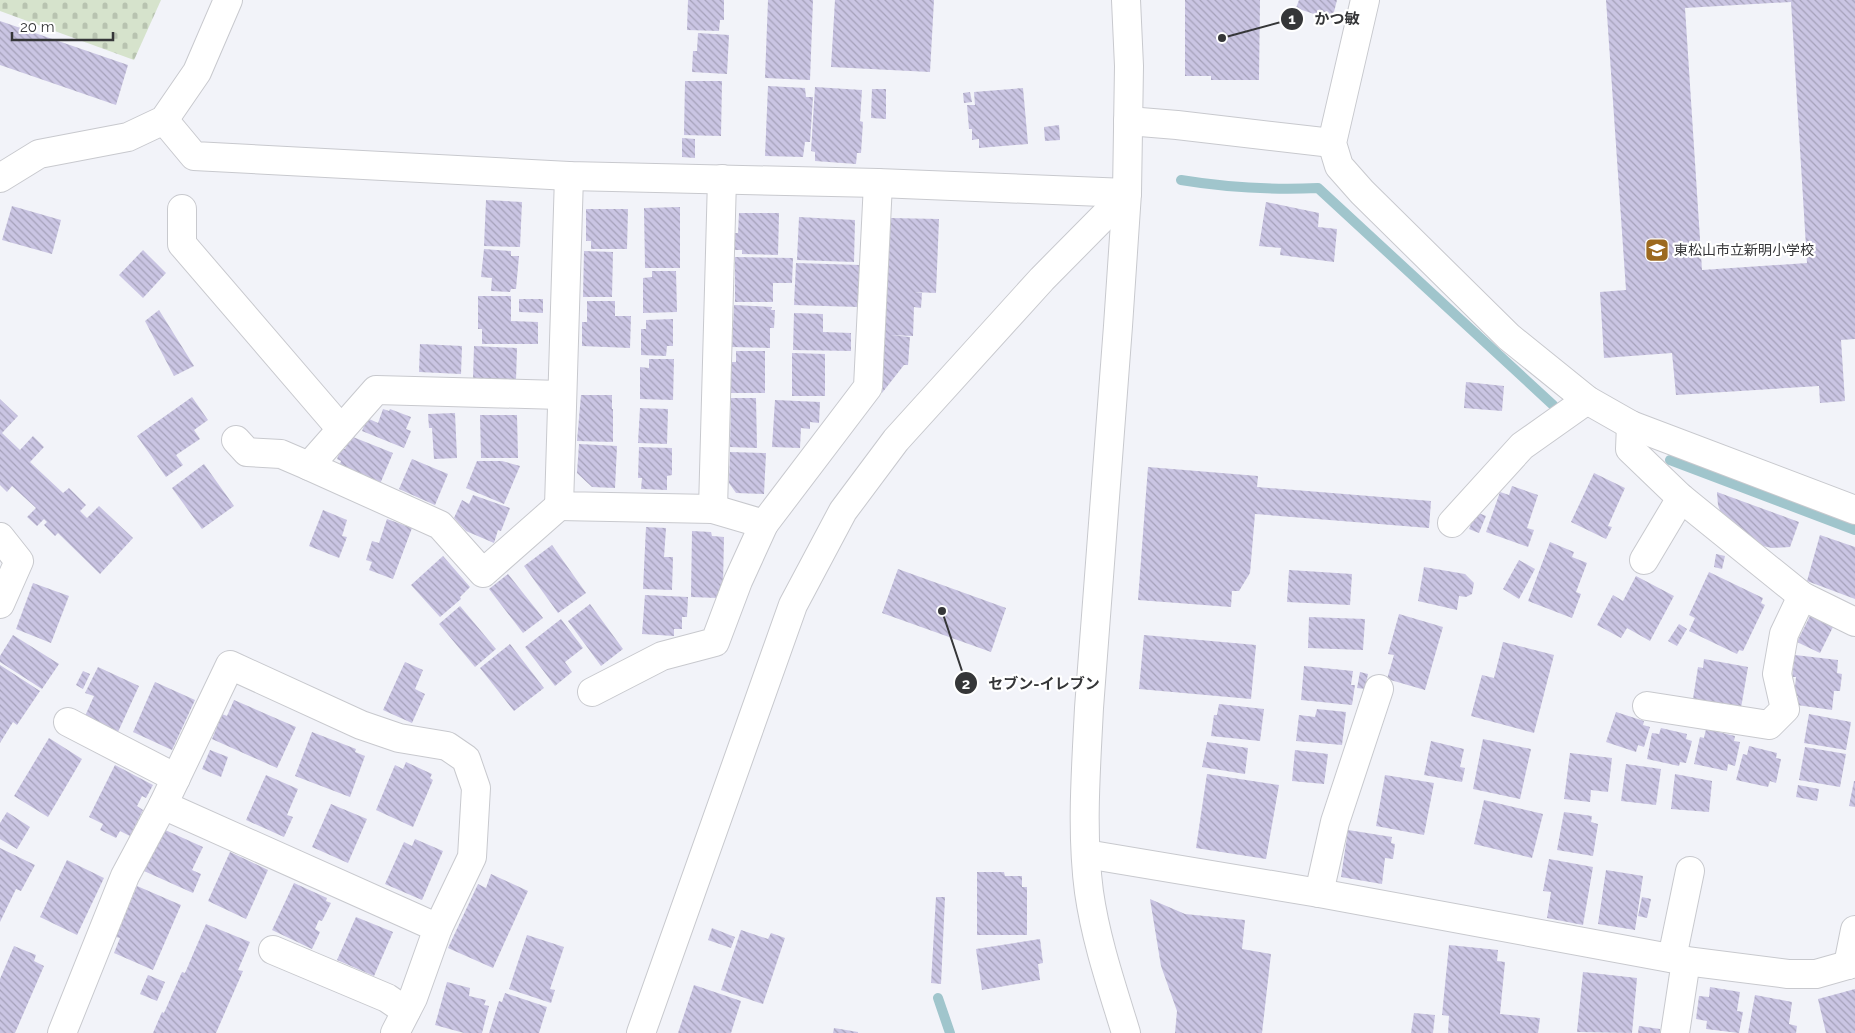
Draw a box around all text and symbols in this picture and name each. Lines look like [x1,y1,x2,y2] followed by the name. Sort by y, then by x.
[1279,4,1369,34] callout: かつ敏
[12,10,114,42] scale bar
[1288,10,1296,28] text: 1
[1314,10,1360,28] text: かつ敏
[20,18,55,36] text: 20 m
[1644,237,1670,263] school or university icon: 東松山市立新明小学校
[1674,242,1814,258] place label: 東松山市立新明小学校
[953,668,1109,698] callout: セブン-イレブン
[962,675,970,693] text: 2
[988,675,1100,693] text: セブン-イレブン

